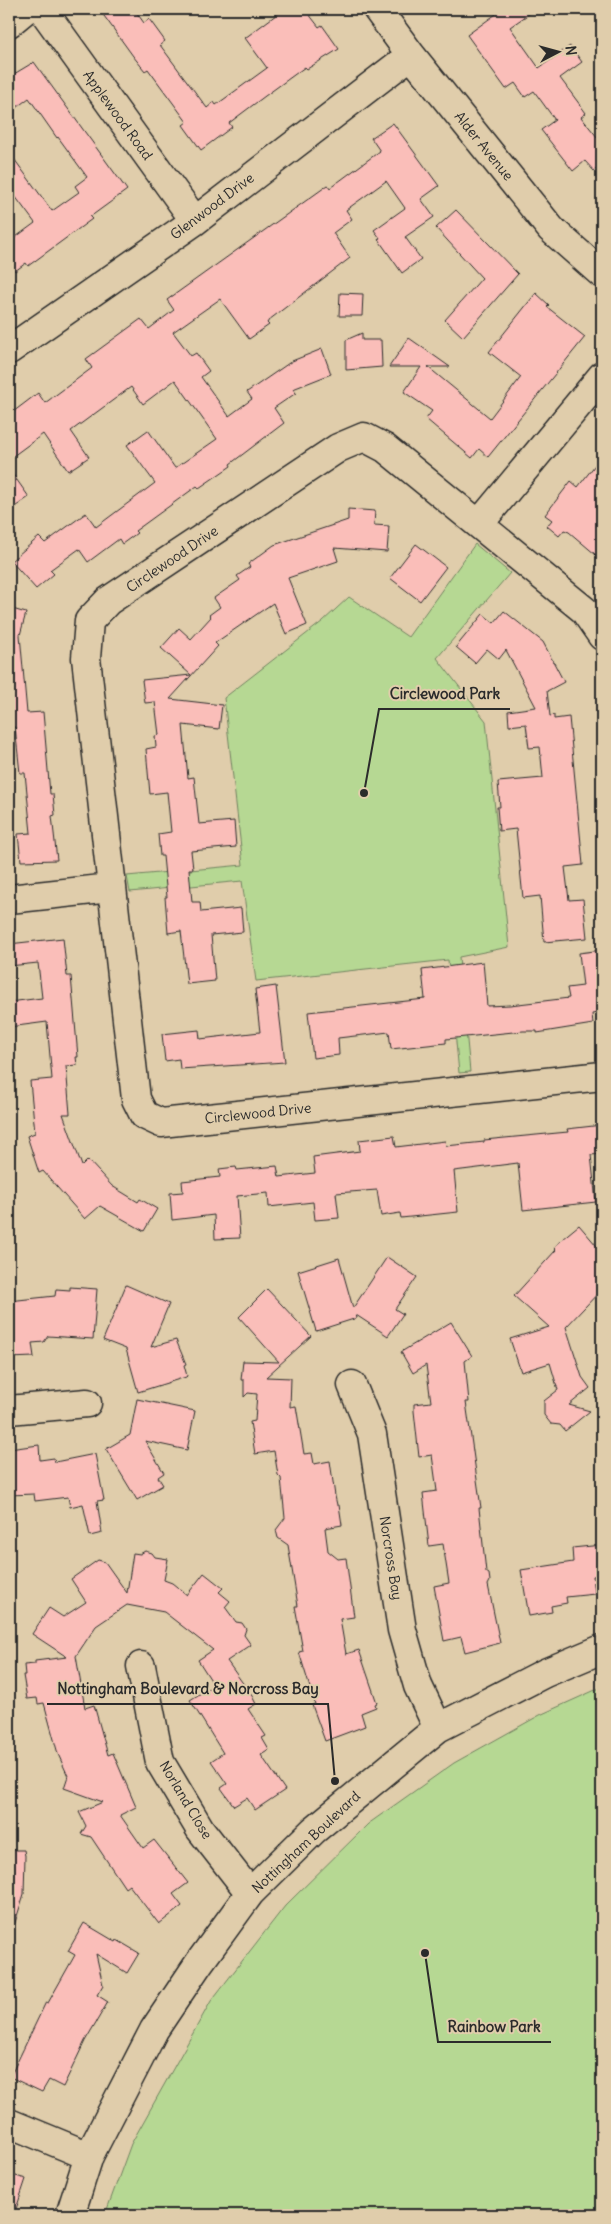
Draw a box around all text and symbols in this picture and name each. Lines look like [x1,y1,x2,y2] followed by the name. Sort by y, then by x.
[534,28,584,78] north arrow
[561,45,580,56] text: N
[79,67,157,163] street label: Applewood Road
[451,108,517,184] street label: Alder Avenue
[167,169,257,243] street label: Glenwood Drive
[123,522,221,596] street label: Circlewood Drive
[379,679,510,709] callout: Circlewood Park
[390,684,501,703] text: Circlewood Park
[204,1098,312,1128] street label: Circlewood Drive
[375,1515,407,1601] street label: Norcross Bay
[47,1674,328,1704] callout: Nottingham Boulevard & Norcross Bay
[57,1679,319,1699] text: Nottingham Boulevard & Norcross Bay
[156,1758,216,1842] street label: Norland Close
[248,1787,364,1897] street label: Nottingham Boulevard
[438,2012,551,2042] callout: Rainbow Park
[447,2017,541,2036] text: Rainbow Park

